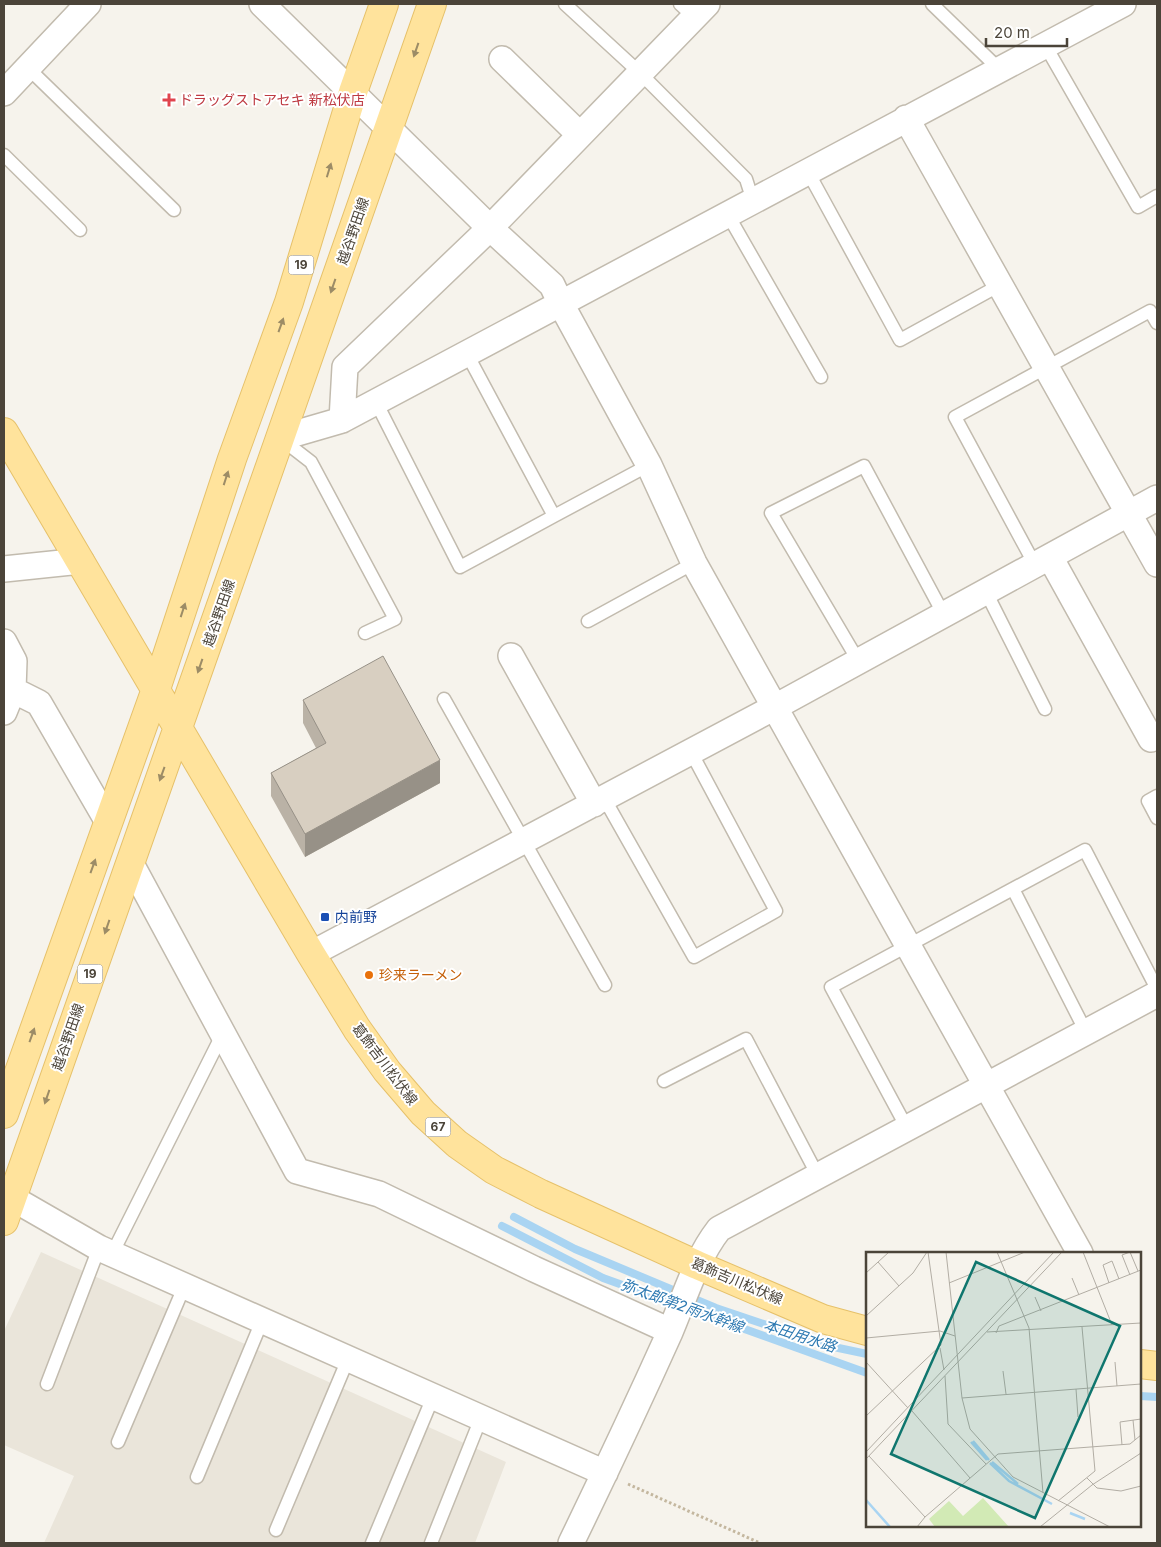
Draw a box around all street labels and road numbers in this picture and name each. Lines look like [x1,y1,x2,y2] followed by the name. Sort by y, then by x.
[333,195,372,267] street label: 越谷野田線
[288,256,314,274] road number: 19
[199,577,238,649] street label: 越谷野田線
[78,964,102,984] road number: 19
[48,1001,87,1073] street label: 越谷野田線
[349,1019,422,1108] street label: 葛飾吉川松伏線
[426,1118,450,1136] road number: 67
[689,1254,786,1308] street label: 葛飾吉川松伏線

